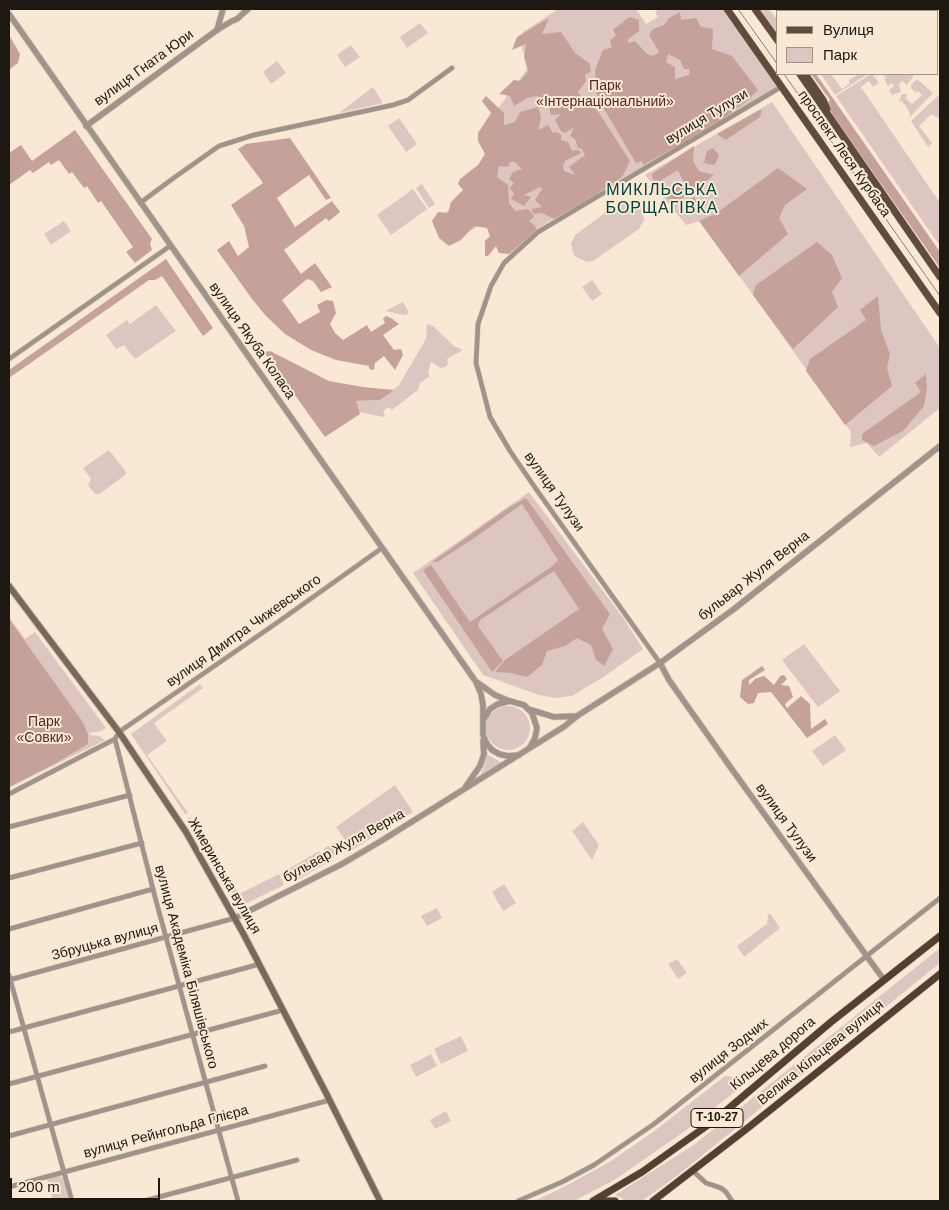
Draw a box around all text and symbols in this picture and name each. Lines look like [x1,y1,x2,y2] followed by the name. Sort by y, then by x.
[776,10,939,75] legend
[823,21,874,38] text: Вулиця
[91,26,197,110] street label: вулиця Гната Юри
[823,46,857,63] text: Парк
[536,78,674,110] park label: Парк «Інтернаціональний»
[663,86,751,148] street label: вулиця Тулузи
[794,87,894,221] street label: проспект Леся Курбаса
[604,181,720,219] district label: МИКІЛЬСЬКА БОРЩАГІВКА
[205,279,299,403] street label: вулиця Якуба Коласа
[520,449,588,535] street label: вулиця Тулузи
[695,527,813,625] street label: бульвар Жуля Верна
[164,571,324,691] street label: вулиця Дмитра Чижевського
[17,714,71,746] park label: Парк «Совки»
[752,780,820,866] street label: вулиця Тулузи
[280,806,408,886] street label: бульвар Жуля Верна
[184,815,264,937] street label: Жмеринська вулиця
[151,863,221,1071] street label: вулиця Академіка Біляшівського
[50,920,160,964] street label: Збруцька вулиця
[755,997,887,1109] street label: Велика Кільцева вулиця
[727,1014,819,1094] street label: Кільцева дорога
[686,1015,772,1087] street label: вулиця Зодчих
[82,1102,250,1162] street label: вулиця Рейнгольда Глієра
[691,1108,743,1128] road number: Т-10-27
[12,1168,162,1200] scale bar
[18,1178,60,1195] text: 200 m

